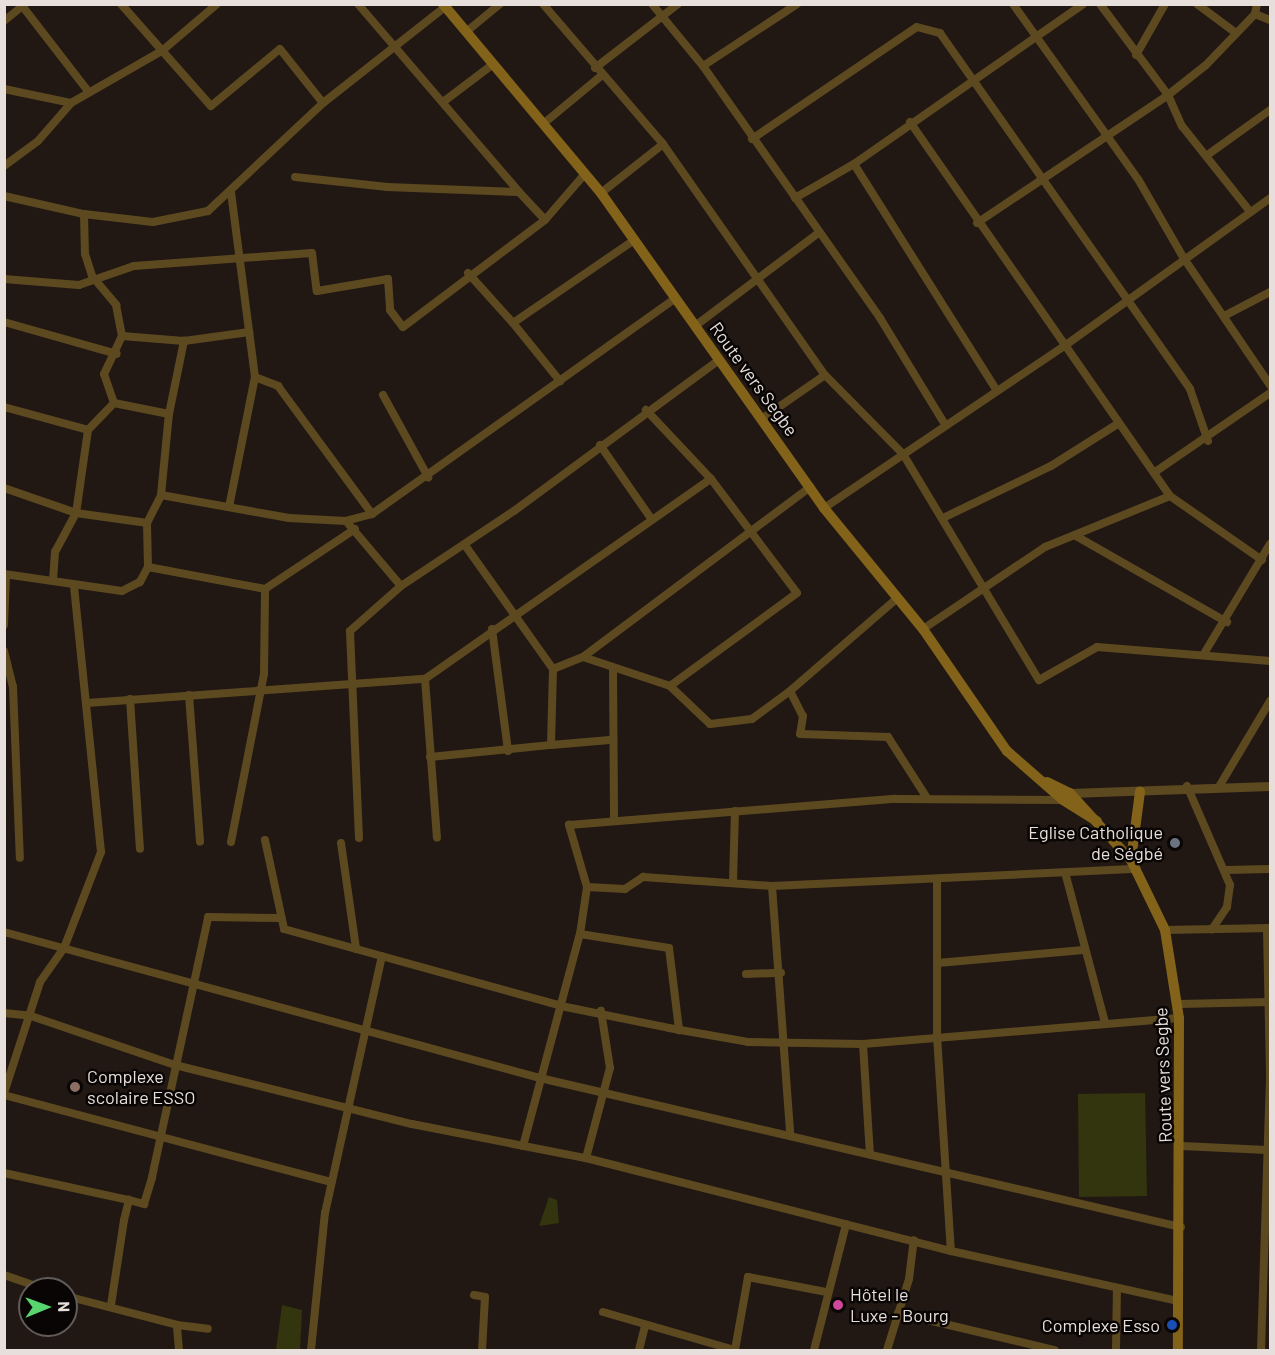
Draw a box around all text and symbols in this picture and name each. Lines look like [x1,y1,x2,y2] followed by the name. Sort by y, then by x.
[705,318,803,440] street label: Route vers Segbe
[1028,822,1163,864] place label: Eglise Catholique de Ségbé
[1168,836,1182,850] marker: Eglise Catholique de Ségbé
[1150,1007,1176,1143] street label: Route vers Segbe
[87,1066,195,1108] place label: Complexe scolaire ESSO
[68,1080,82,1094] marker: Complexe scolaire ESSO
[18,1277,78,1337] north arrow
[850,1284,949,1326] place label: Hôtel le Luxe - Bourg
[831,1298,845,1312] marker: Hôtel le Luxe - Bourg
[55,1301,74,1312] text: N
[1042,1314,1160,1336] place label: Complexe Esso
[1165,1318,1179,1332] marker: Complexe Esso

